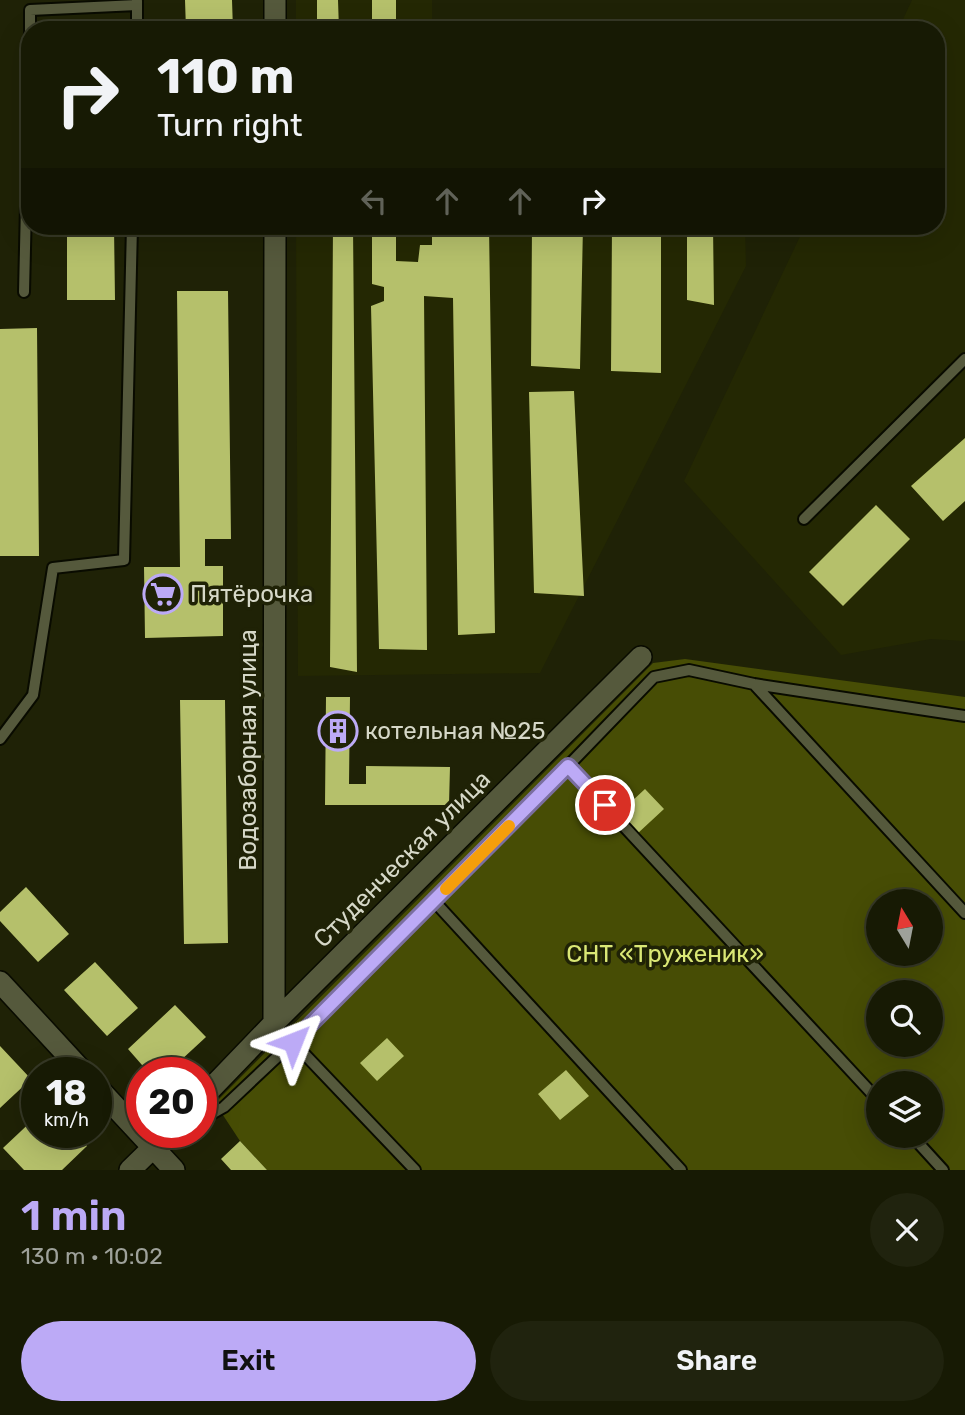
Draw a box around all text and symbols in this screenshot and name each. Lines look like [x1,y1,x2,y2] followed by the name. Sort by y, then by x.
[157,47,294,105] text: 110 m
[42,49,133,140] icon: right
[157,106,302,144] text: Turn right
[355,182,393,220] icon: left
[428,182,466,220] icon: ahead
[501,182,539,220] icon: ahead
[574,182,612,220] icon: right
[142,573,184,615] supermarket icon: Пятёрочка
[190,580,313,608] place label: Пятёрочка
[234,629,262,871] street label: Водозаборная улица
[317,710,359,752] building icon: котельная №25
[365,717,546,745] place label: котельная №25
[308,765,496,953] street label: Студенческая улица
[575,775,635,835] pin
[586,786,624,824] icon: arrive
[866,889,943,966] north arrow
[866,889,943,1148] map controls
[566,940,764,968] park label: СНТ «Труженик»
[866,980,943,1057] button: search
[256,1005,330,1079] position arrow
[126,1057,217,1148] speed limit sign: 20
[866,1071,943,1148] button: layers
[46,1072,87,1114] text: 18
[44,1109,89,1131] text: km/h
[21,1191,127,1241] text: 1 min
[870,1193,944,1267] button: close
[21,1242,163,1270] text: 130 m · 10:02
[21,1321,476,1401] button: Exit
[490,1321,944,1401] button: Share

